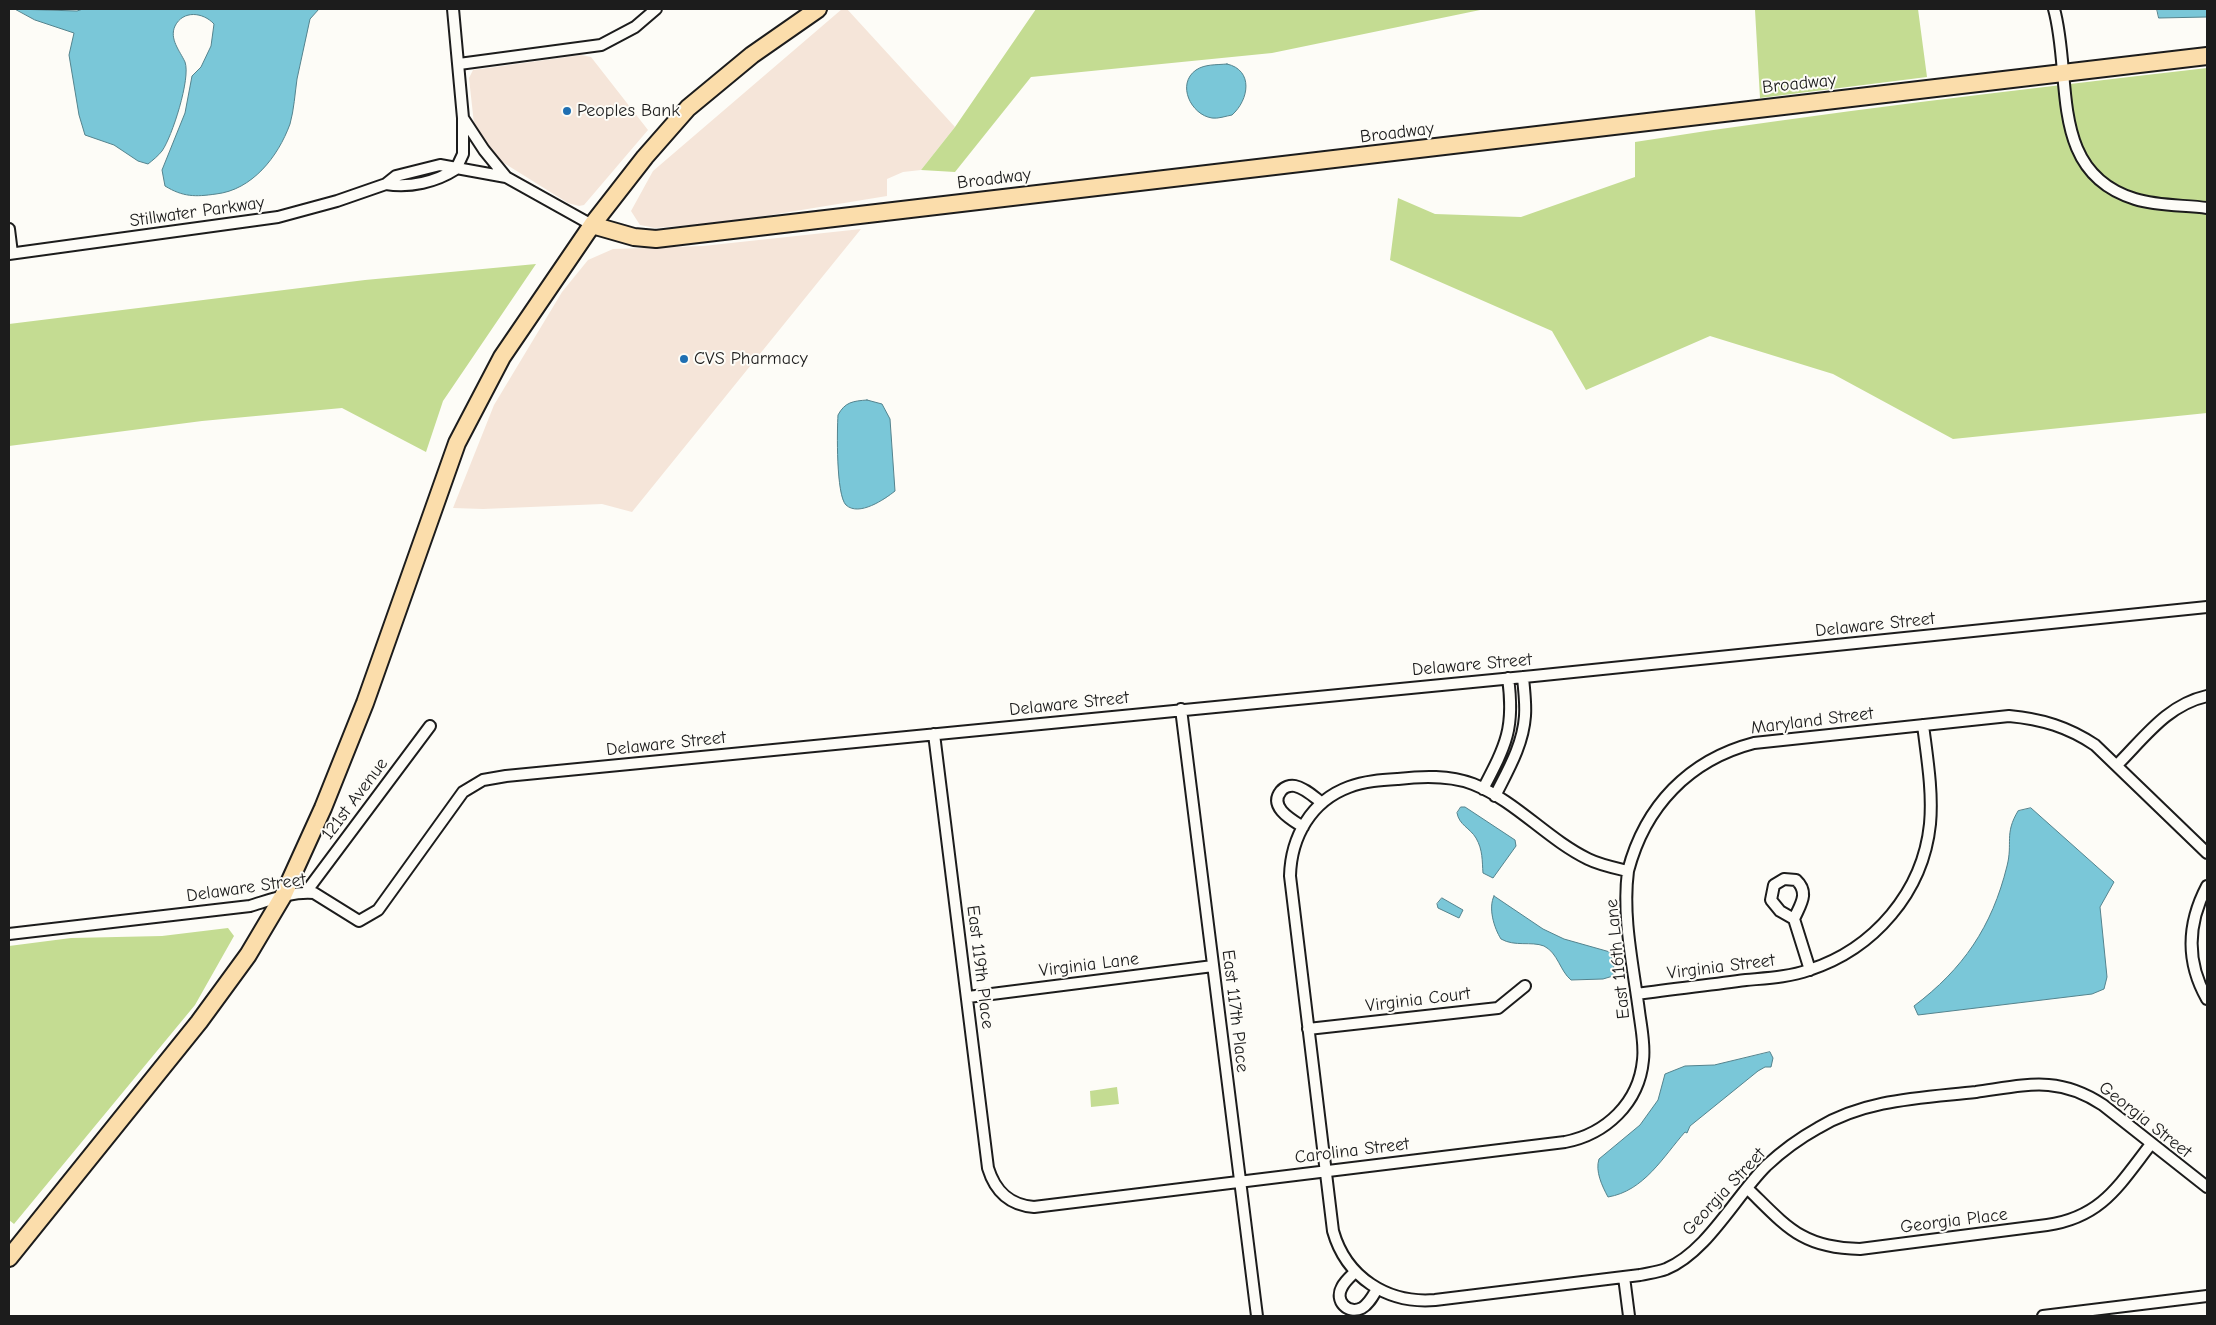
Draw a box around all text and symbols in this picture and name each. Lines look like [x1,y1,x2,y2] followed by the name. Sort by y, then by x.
[1761,69,1837,99] street label: Broadway
[577,100,680,122] place label: Peoples Bank
[561,105,573,117] marker: Peoples Bank
[1359,118,1435,148] street label: Broadway
[956,164,1032,194] street label: Broadway
[128,192,266,232] street label: Stillwater Parkway
[694,348,808,370] place label: CVS Pharmacy
[678,353,690,365] marker: CVS Pharmacy
[1814,608,1936,642] street label: Delaware Street
[1411,649,1533,681] street label: Delaware Street
[1008,687,1130,721] street label: Delaware Street
[1749,703,1875,739] street label: Maryland Street
[605,727,727,761] street label: Delaware Street
[317,754,393,844] street label: 121st Avenue
[185,869,307,907] street label: Delaware Street
[1601,898,1635,1020] street label: East 116th Lane
[962,904,998,1030] street label: East 119th Place
[1038,948,1140,982] street label: Virginia Lane
[1217,948,1253,1074] street label: East 117th Place
[1666,950,1776,984] street label: Virginia Street
[1364,983,1472,1017] street label: Virginia Court
[2094,1077,2196,1163] street label: Georgia Street
[1294,1133,1410,1169] street label: Carolina Street
[1678,1144,1770,1240] street label: Georgia Street
[1899,1204,2009,1238] street label: Georgia Place

